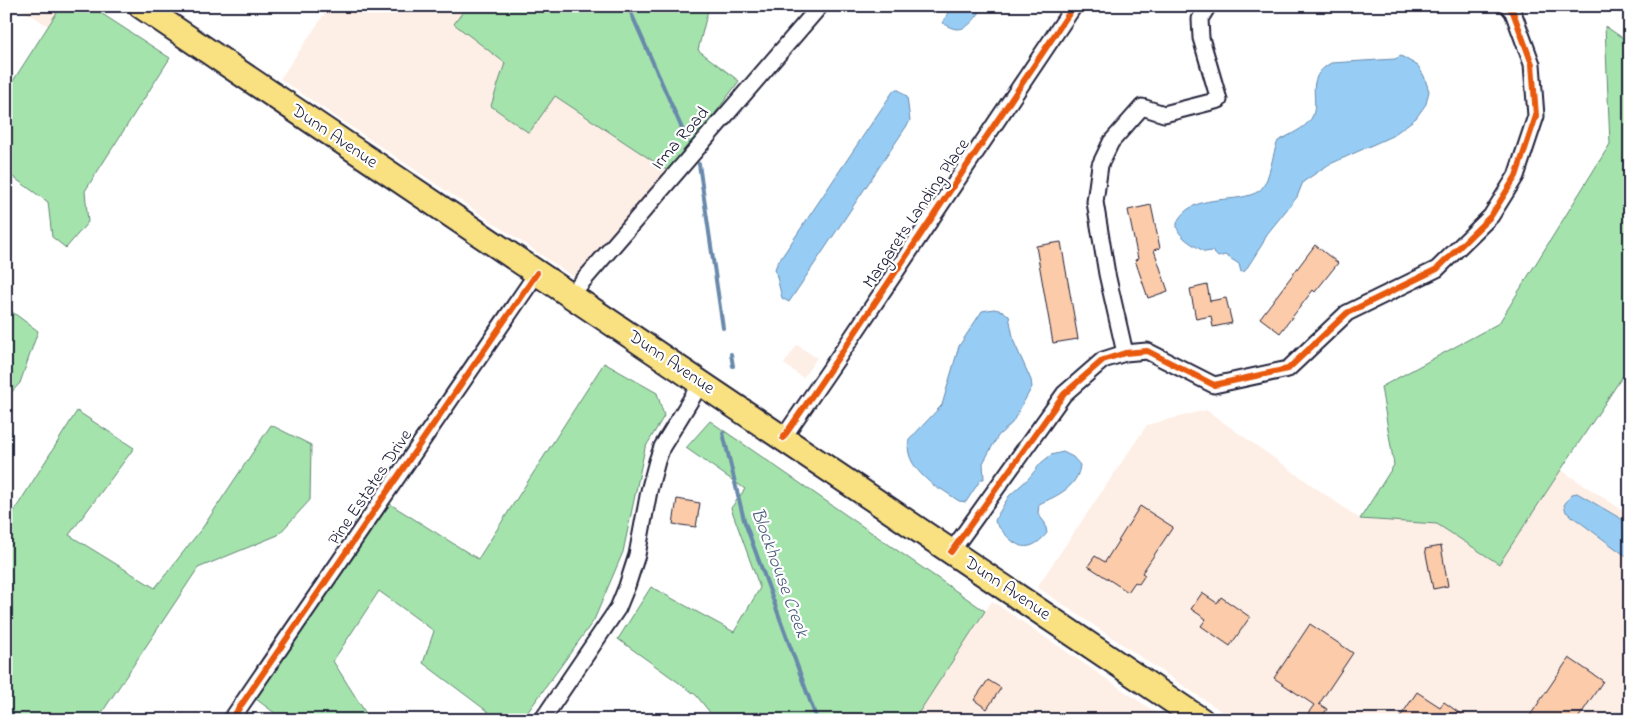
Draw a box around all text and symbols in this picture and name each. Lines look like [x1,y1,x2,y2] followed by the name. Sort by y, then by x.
[285,98,383,176] street label: Dunn Avenue
[646,101,716,177] street label: Irma Road
[857,133,978,295] street label: Margarets Landing Place
[622,324,720,402] street label: Dunn Avenue
[322,424,420,551] street label: Pine Estates Drive
[743,505,815,642] water label: Blockhouse Creek
[958,550,1056,628] street label: Dunn Avenue

